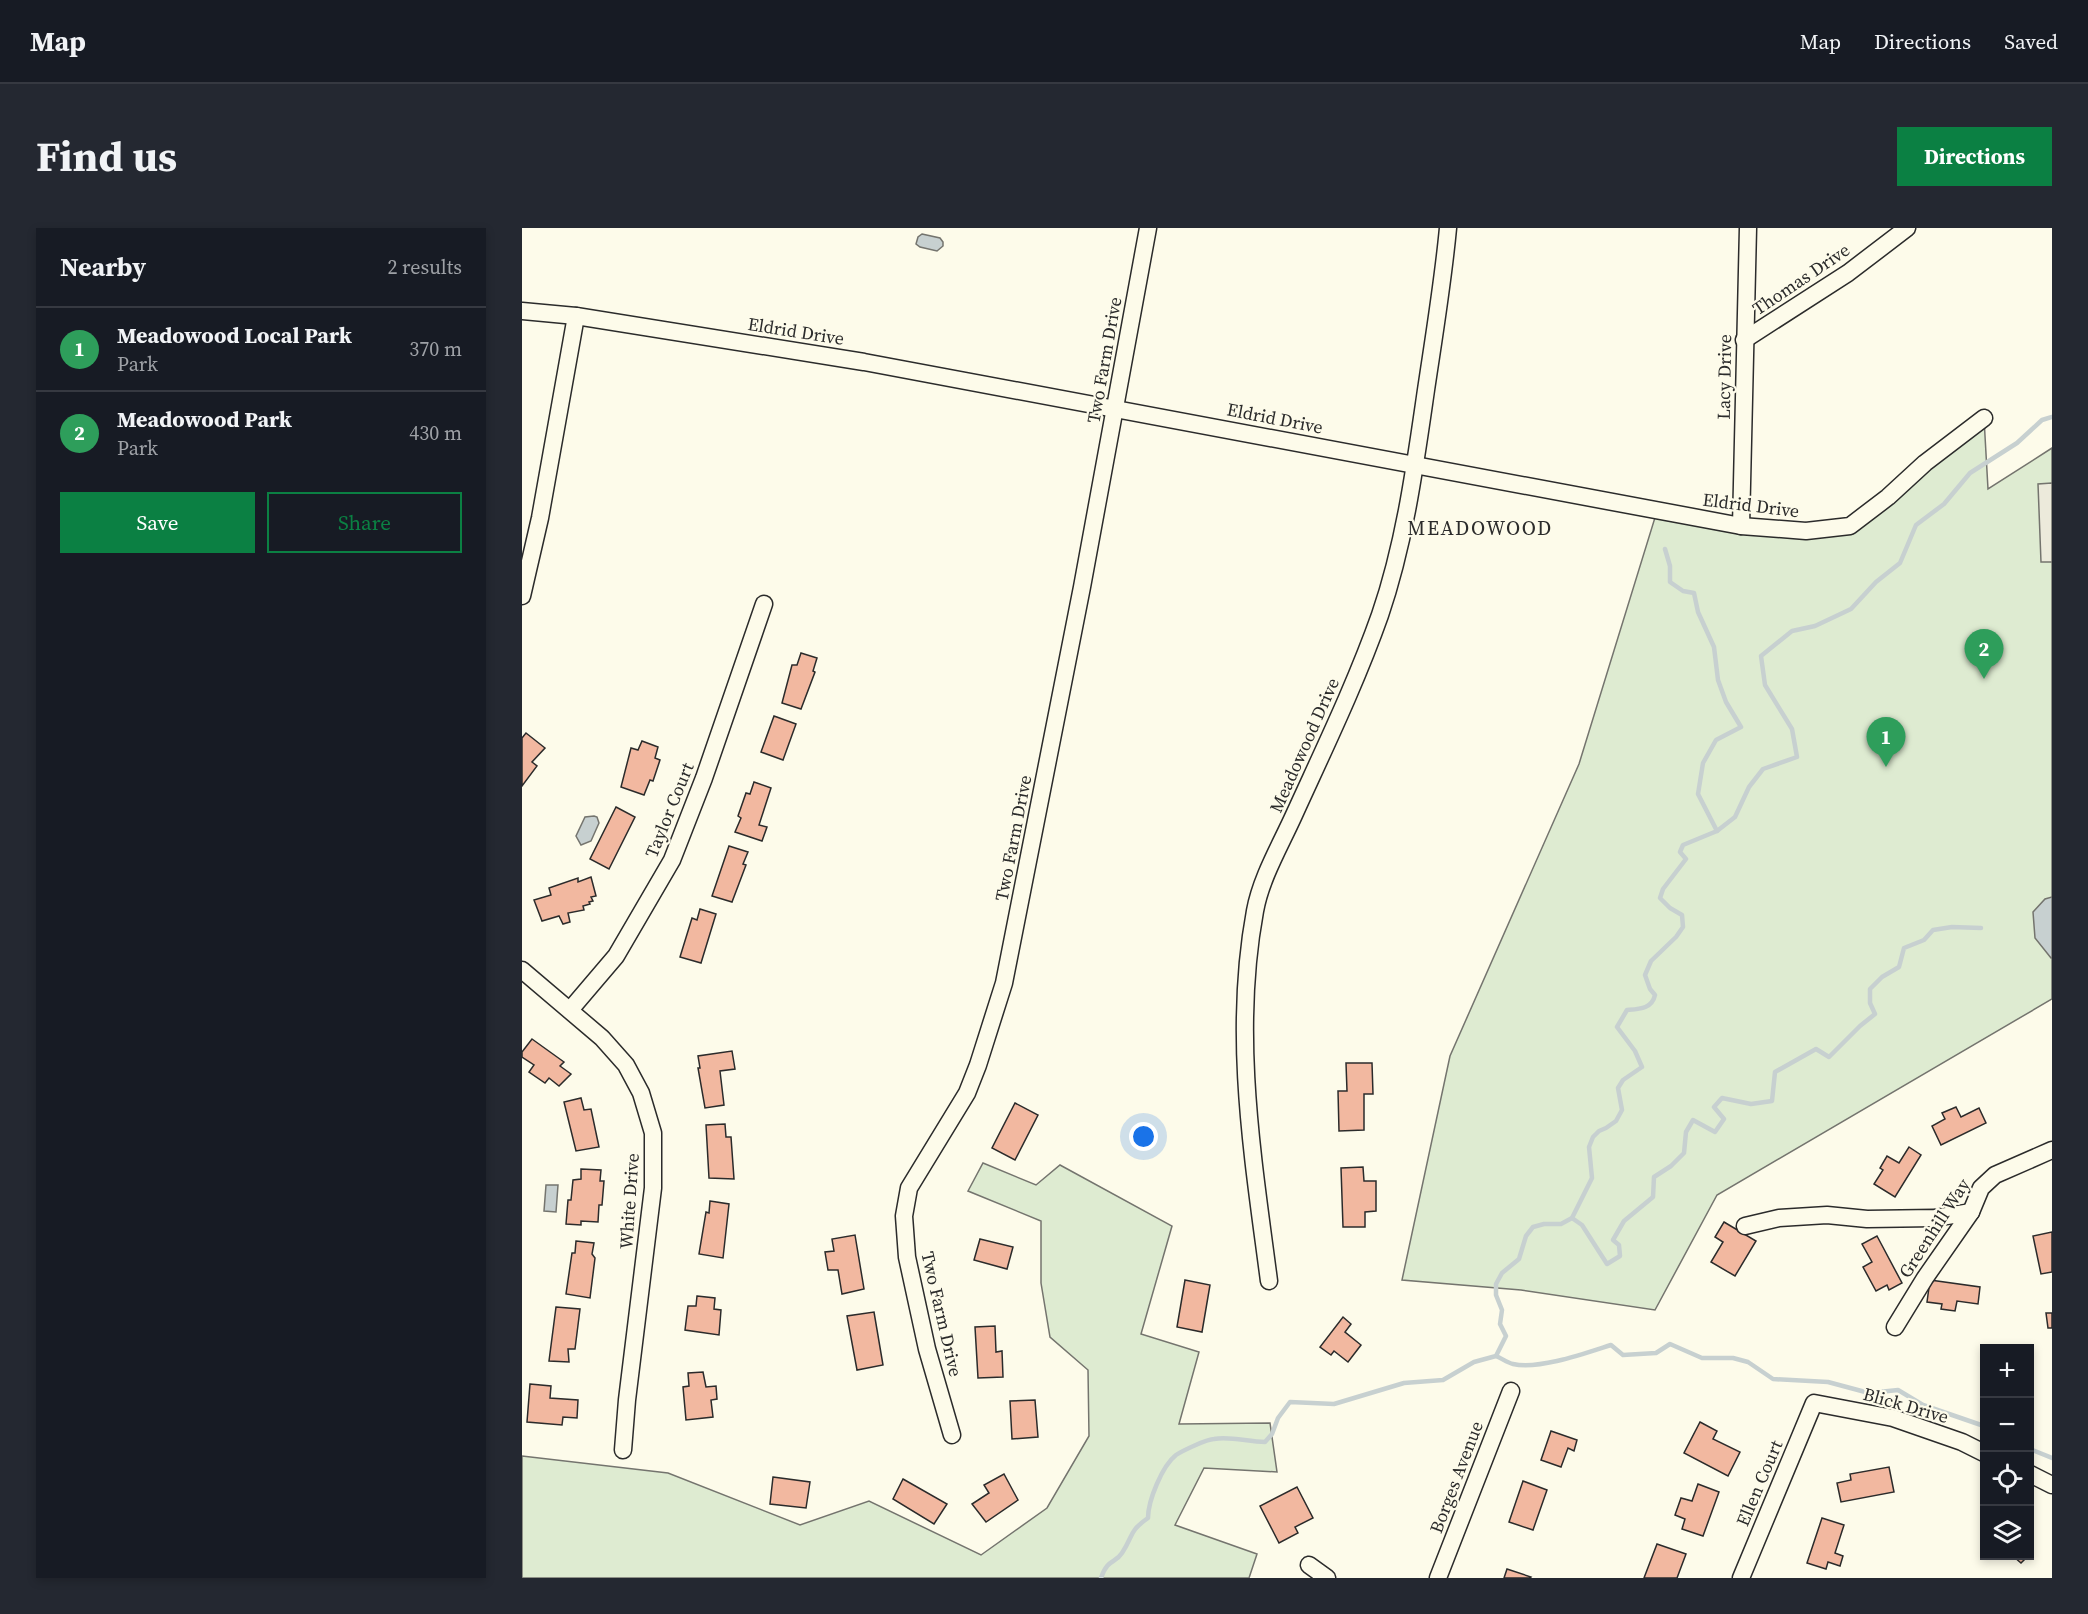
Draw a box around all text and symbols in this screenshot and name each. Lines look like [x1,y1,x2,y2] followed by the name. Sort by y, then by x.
[30,22,86,60] text: Map
[1800,27,1841,56] text: Map
[1874,27,1971,56] text: Directions
[2004,27,2058,56] text: Saved
[36,127,177,185] text: Find us
[1897,127,2052,186] button: Directions
[1747,237,1855,321] street label: Thomas Drive
[60,249,146,285] text: Nearby
[387,253,462,281] text: 2 results
[1081,295,1127,425] street label: Two Farm Drive
[746,311,846,351] street label: Eldrid Drive
[117,320,352,350] text: Meadowood Local Park
[1711,334,1737,420] street label: Lacy Drive
[74,335,85,363] text: 1
[409,335,462,363] text: 370 m
[117,350,158,378] text: Park
[1225,396,1325,440] street label: Eldrid Drive
[117,404,292,434] text: Meadowood Park
[74,419,85,447] text: 2
[409,419,462,447] text: 430 m
[117,434,158,462] text: Park
[1701,487,1801,523] street label: Eldrid Drive
[60,492,255,553] button: Save
[267,492,462,553] button: Share
[1407,514,1553,542] district label: MEADOWOOD
[1964,630,2004,679] pin: 2
[1263,674,1345,816] street label: Meadowood Drive
[1866,718,1906,767] pin: 1
[639,759,699,861] street label: Taylor Court
[989,773,1037,903] street label: Two Farm Drive
[1129,1122,1158,1151] your location
[613,1152,645,1250] street label: White Drive
[1893,1173,1976,1283] street label: Greenhill Way
[915,1249,969,1379] street label: Two Farm Drive
[1980,1344,2034,1560] map controls
[1980,1344,2034,1398] button: +
[1860,1381,1952,1429] street label: Blick Drive
[1980,1398,2034,1452] button: −
[1423,1417,1489,1537] street label: Borges Avenue
[1730,1436,1788,1530] street label: Ellen Court
[1980,1452,2034,1506] button: locate
[1980,1506,2034,1560] button: layers

